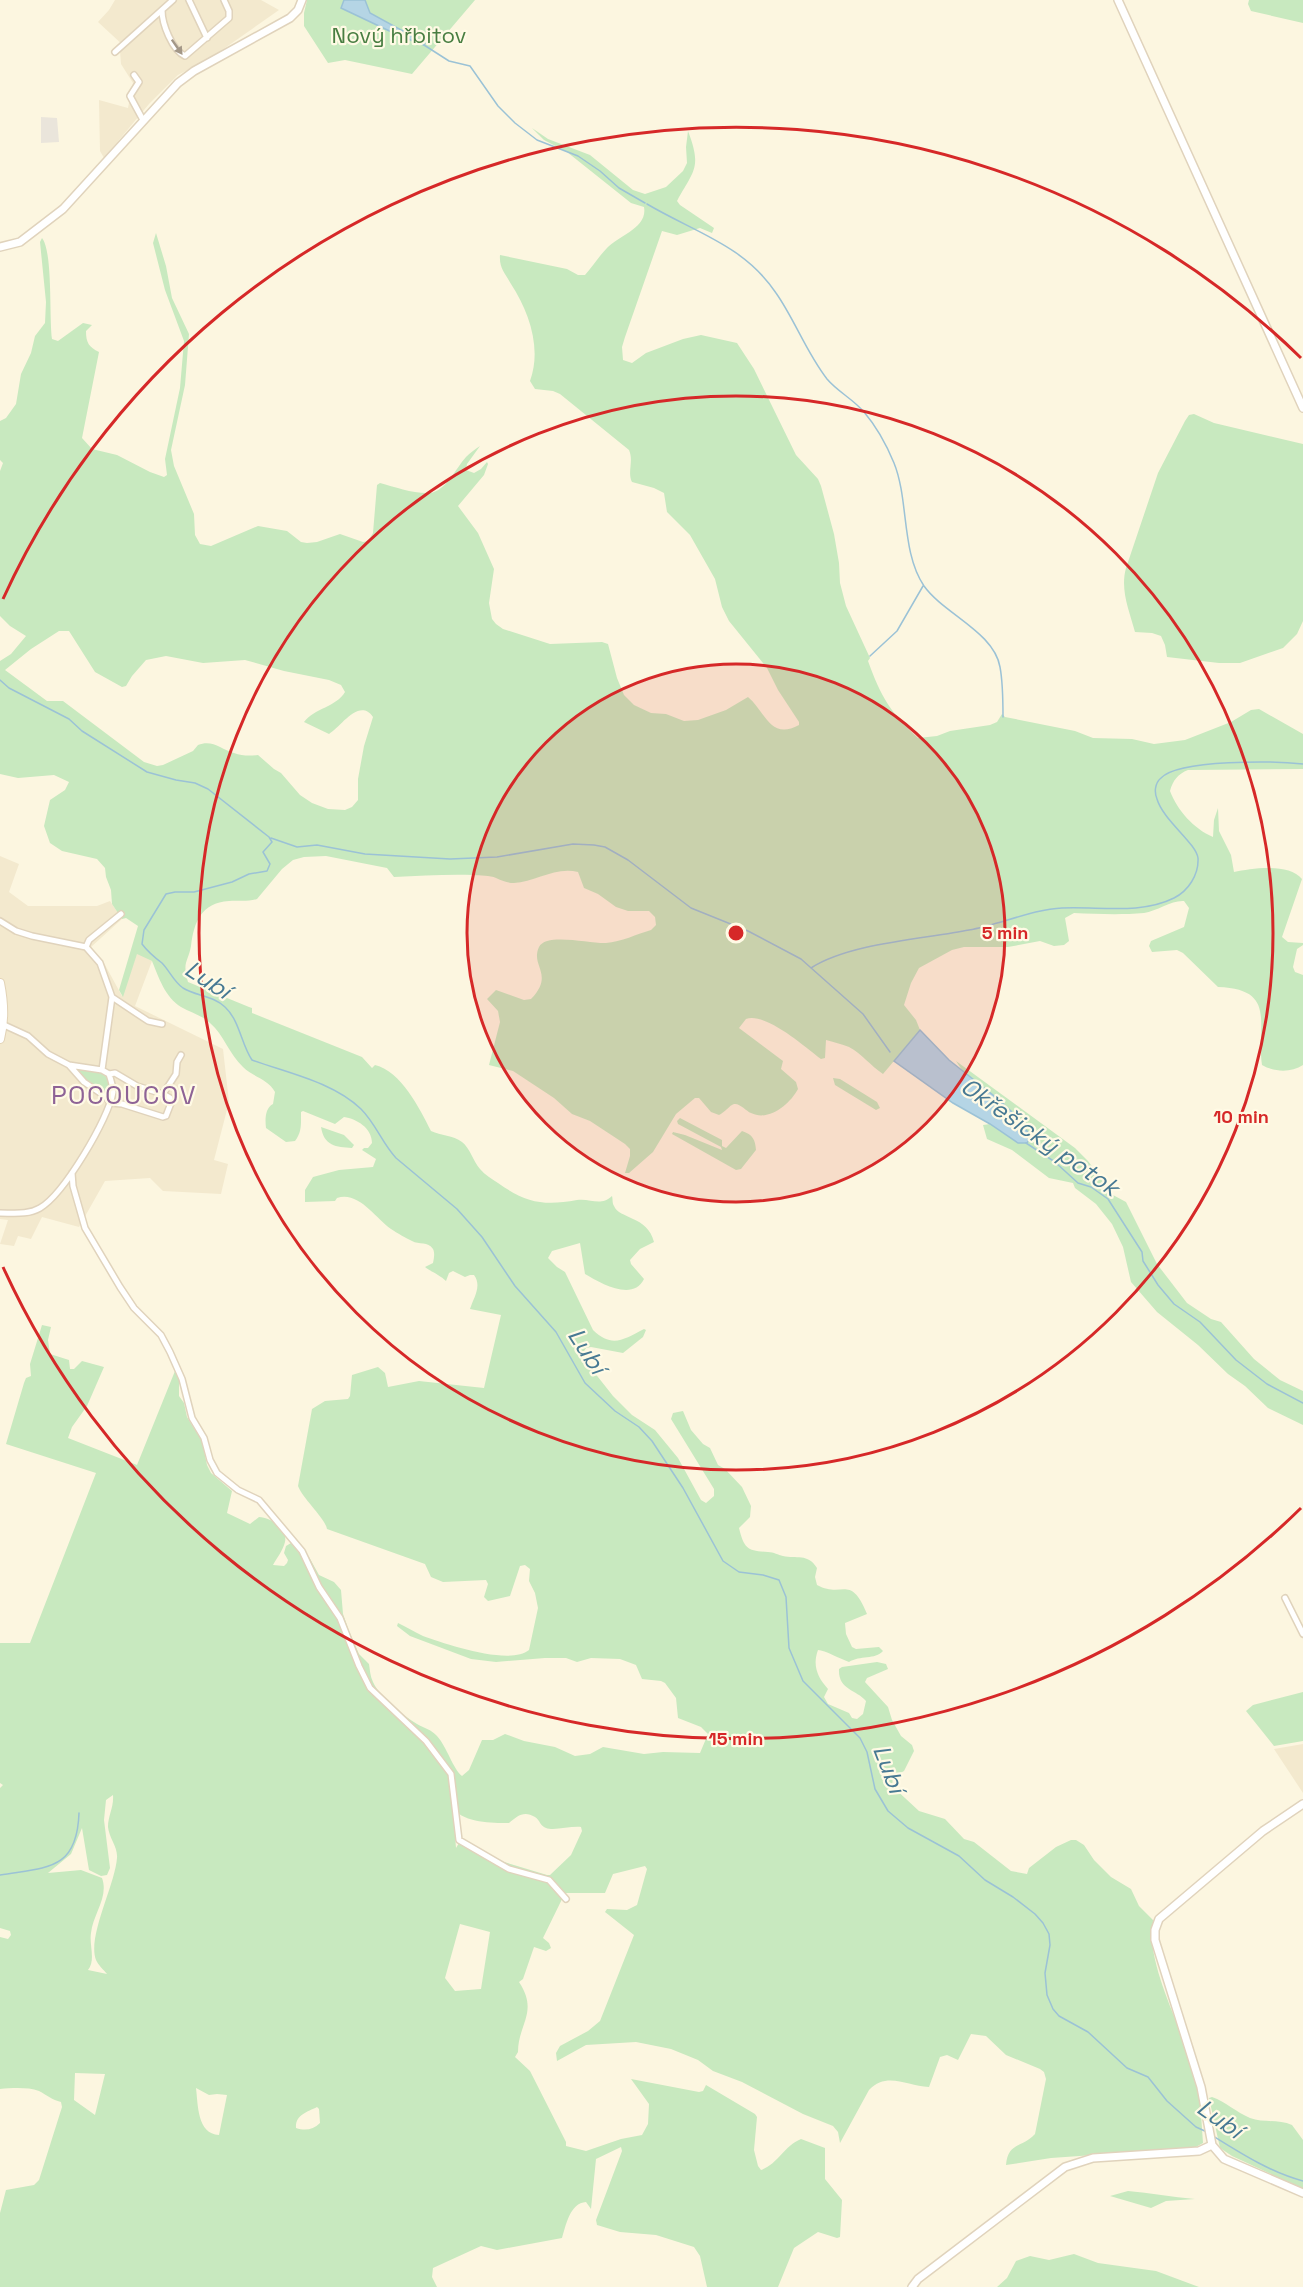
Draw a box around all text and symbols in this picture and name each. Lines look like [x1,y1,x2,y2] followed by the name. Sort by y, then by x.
[332,21,467,49] park label: Nový hřbitov
[171,39,183,55] one-way arrow
[982,921,1028,944] text: 5 min
[726,923,746,943] centre of rings
[179,953,241,1008] water label: Lubí
[955,1070,1128,1205] water label: Okřešický potok
[51,1078,197,1112] district label: POCOUCOV
[1213,1105,1269,1128] text: 10 min
[561,1322,616,1383] water label: Lubí
[709,1727,763,1750] text: 15 min
[866,1740,914,1801] water label: Lubí
[1191,2092,1253,2148] water label: Lubí

